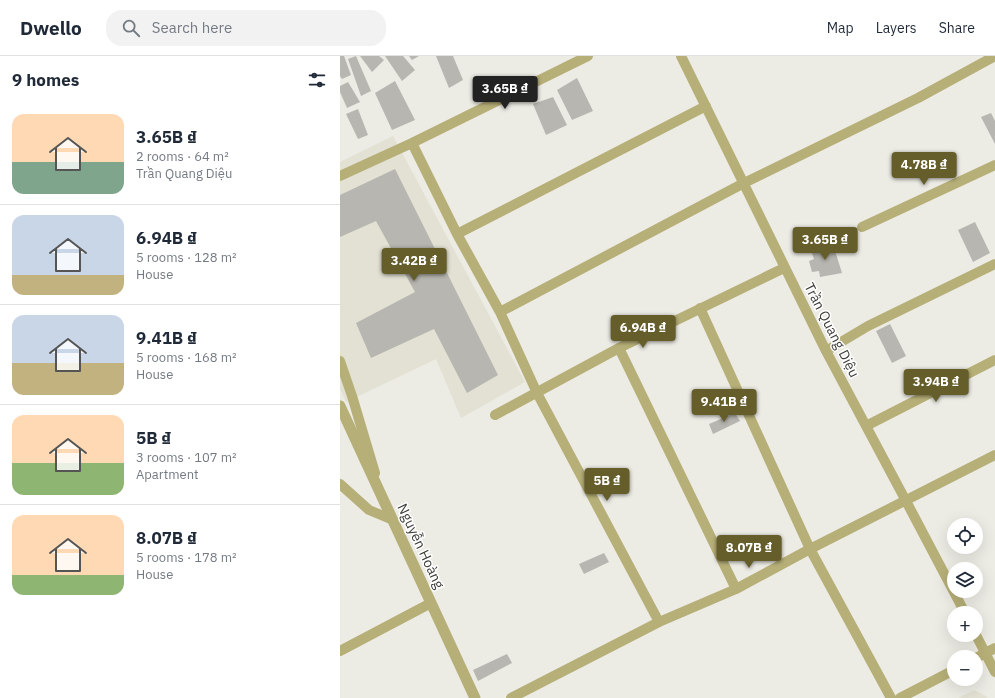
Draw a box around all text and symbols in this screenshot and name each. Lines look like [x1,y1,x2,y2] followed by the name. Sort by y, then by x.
[106,10,386,46] search box
[20,16,82,40] text: Dwello
[120,17,142,39] icon: search
[152,18,232,37] text: Search here
[827,19,854,37] text: Map
[876,19,917,37] text: Layers
[939,19,975,37] text: Share
[12,69,79,91] text: 9 homes
[306,69,328,91] icon: filters
[468,76,542,110] pin: 3.65B ₫
[482,80,528,97] text: 3.65B ₫
[136,126,197,148] text: 3.65B ₫
[44,130,92,178] icon: home
[136,148,229,165] text: 2 rooms · 64 m²
[887,152,961,186] pin: 4.78B ₫
[901,156,947,173] text: 4.78B ₫
[136,165,232,182] text: Trần Quang Diệu
[136,227,197,249] text: 6.94B ₫
[788,227,862,261] pin: 3.65B ₫
[44,231,92,279] icon: home
[802,231,848,248] text: 3.65B ₫
[377,248,451,282] pin: 3.42B ₫
[136,249,237,266] text: 5 rooms · 128 m²
[391,252,437,269] text: 3.42B ₫
[136,266,173,283] text: House
[800,280,864,380] street label: Trần Quang Diệu
[606,315,680,349] pin: 6.94B ₫
[620,319,666,336] text: 6.94B ₫
[136,327,197,349] text: 9.41B ₫
[44,331,92,379] icon: home
[136,349,237,366] text: 5 rooms · 168 m²
[136,366,173,383] text: House
[899,369,973,403] pin: 3.94B ₫
[913,373,959,390] text: 3.94B ₫
[687,389,761,423] pin: 9.41B ₫
[701,393,747,410] text: 9.41B ₫
[136,427,171,449] text: 5B ₫
[44,431,92,479] icon: home
[136,449,237,466] text: 3 rooms · 107 m²
[136,466,199,483] text: Apartment
[583,468,631,502] pin: 5B ₫
[593,472,621,489] text: 5B ₫
[393,501,449,592] street label: Nguyễn Hoàng
[947,518,983,686] map controls
[947,518,983,554] button: locate
[136,527,197,549] text: 8.07B ₫
[44,531,92,579] icon: home
[712,535,786,569] pin: 8.07B ₫
[726,539,772,556] text: 8.07B ₫
[136,549,237,566] text: 5 rooms · 178 m²
[947,562,983,598] button: layers
[136,566,173,583] text: House
[947,606,983,642] button: +
[947,650,983,686] button: −

